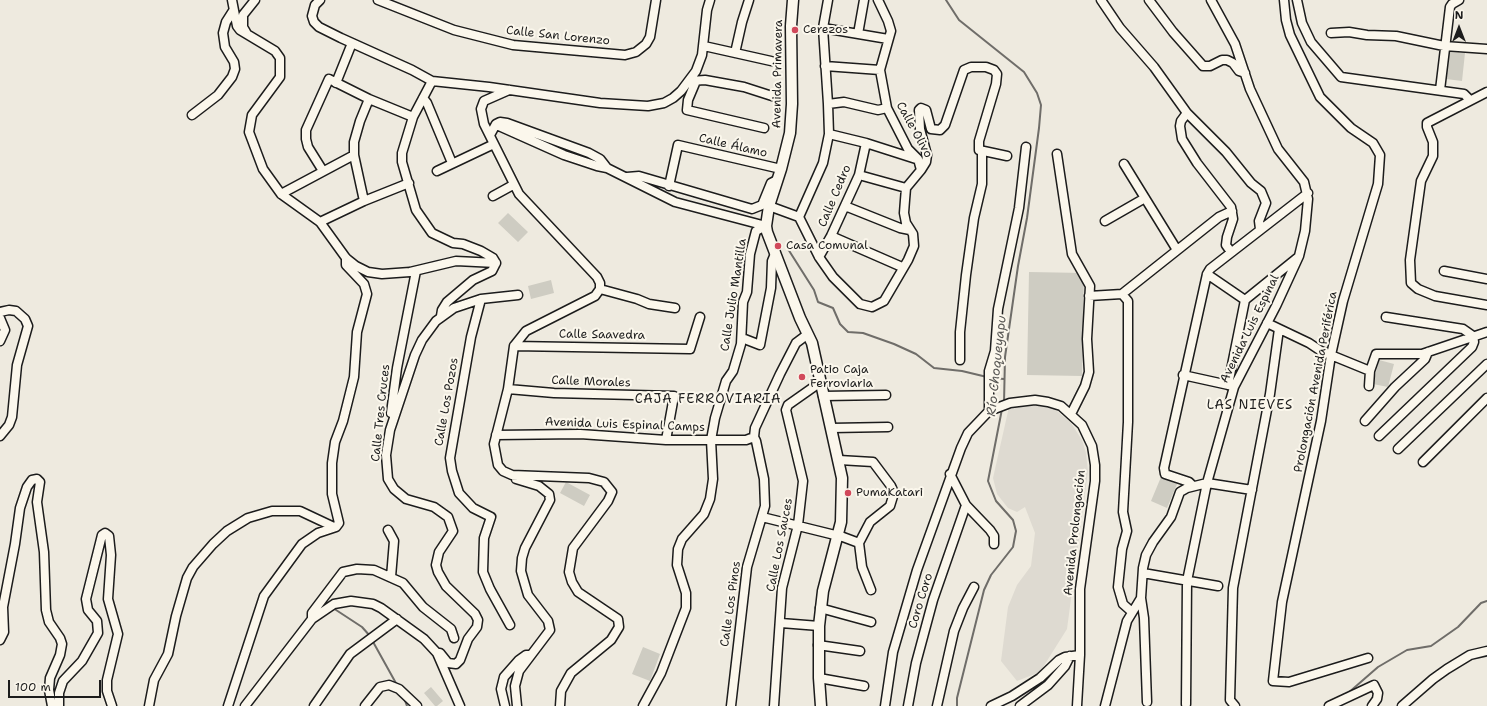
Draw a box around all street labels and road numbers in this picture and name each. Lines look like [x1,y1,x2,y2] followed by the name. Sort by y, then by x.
[770,19,786,129] street label: Avenida Primavera
[505,23,611,49] street label: Calle San Lorenzo
[893,99,935,161] street label: Calle Olivo
[697,131,769,161] street label: Calle Álamo
[815,163,855,229] street label: Calle Cedro
[718,238,750,352] street label: Calle Julio Mantilla
[1218,273,1282,385] street label: Avenida Luis Espinal
[1291,290,1341,474] street label: Prolongación Avenida Periférica
[559,327,645,343] street label: Calle Saavedra
[432,357,462,447] street label: Calle Los Pozos
[369,363,393,463] street label: Calle Tres Cruces
[551,373,631,391] street label: Calle Morales
[545,415,705,435] street label: Avenida Luis Espinal Camps
[1061,469,1089,597] street label: Avenida Prolongación
[764,497,796,593] street label: Calle Los Sauces
[718,560,744,648] street label: Calle Los Pinos
[906,572,936,630] street label: Coro Coro

